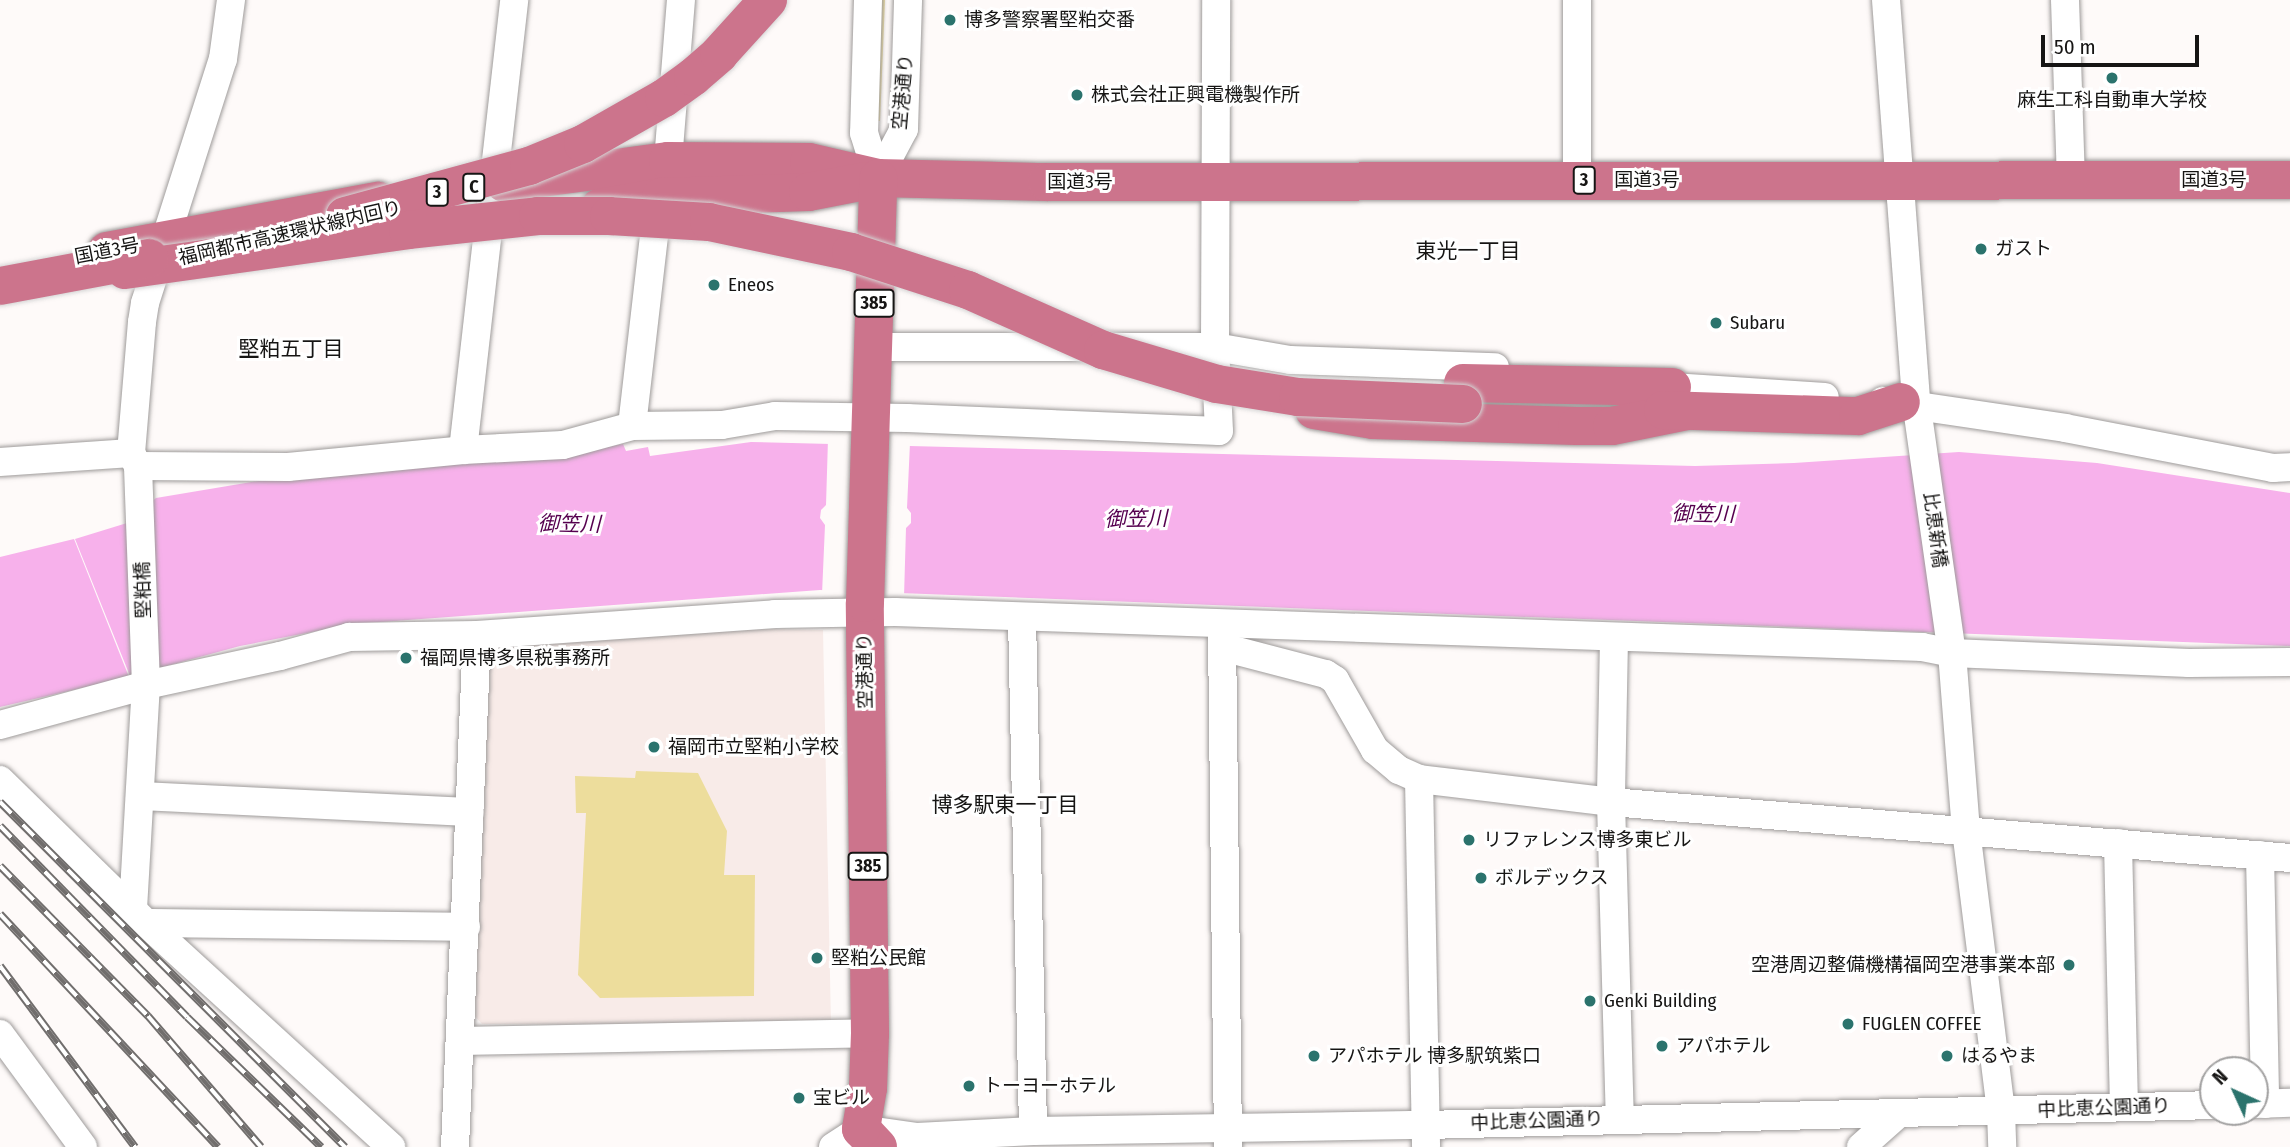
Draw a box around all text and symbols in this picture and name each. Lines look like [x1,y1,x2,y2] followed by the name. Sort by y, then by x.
[964,9,1135,31] place label: 博多警察署堅粕交番
[942,12,958,28] marker: 博多警察署堅粕交番
[2045,21,2202,65] scale bar
[2054,34,2096,60] text: 50 m
[888,53,918,131] street label: 空港通り
[2104,70,2120,86] marker: 麻生工科自動車大学校
[1091,84,1300,106] place label: 株式会社正興電機製作所
[1069,87,1085,103] marker: 株式会社正興電機製作所
[2017,89,2207,111] place label: 麻生工科自動車大学校
[1572,166,1596,195] road number: 3
[1614,169,1680,191] street label: 国道3号
[2181,169,2247,191] street label: 国道3号
[1047,171,1113,193] street label: 国道3号
[462,172,486,202] road number: C
[425,177,449,206] road number: 3
[176,196,404,270] street label: 福岡都市高速環状線内回り
[73,234,141,268] street label: 国道3号
[1416,238,1520,264] district label: 東光一丁目
[1995,238,2052,260] place label: ガスト
[1973,241,1989,257] marker: ガスト
[728,274,774,296] place label: Eneos
[706,277,722,293] marker: Eneos
[853,288,895,318] road number: 385
[1730,312,1785,334] place label: Subaru
[1708,315,1724,331] marker: Subaru
[239,336,343,362] district label: 堅粕五丁目
[1918,491,1952,569] street label: 比恵新橋
[1671,501,1735,527] water label: 御笠川
[1104,506,1168,532] water label: 御笠川
[537,511,601,537] water label: 御笠川
[131,561,155,619] street label: 堅粕橋
[853,633,877,709] street label: 空港通り
[420,647,610,669] place label: 福岡県博多県税事務所
[398,650,414,666] marker: 福岡県博多県税事務所
[668,736,839,758] place label: 福岡市立堅粕小学校
[646,739,662,755] marker: 福岡市立堅粕小学校
[932,792,1078,818] district label: 博多駅東一丁目
[1483,829,1692,851] place label: リファレンス博多東ビル
[1461,832,1477,848] marker: リファレンス博多東ビル
[847,852,889,880] road number: 385
[1495,867,1609,889] place label: ボルデックス
[1473,870,1489,886] marker: ボルデックス
[831,947,926,969] place label: 堅粕公民館
[809,950,825,966] marker: 堅粕公民館
[1751,954,2055,976] place label: 空港周辺整備機構福岡空港事業本部
[2061,957,2077,973] marker: 空港周辺整備機構福岡空港事業本部
[1604,990,1716,1012] place label: Genki Building
[1582,993,1598,1009] marker: Genki Building
[1862,1013,1981,1035] place label: FUGLEN COFFEE
[1840,1016,1856,1032] marker: FUGLEN COFFEE
[1676,1035,1771,1057] place label: アパホテル
[1654,1038,1670,1054] marker: アパホテル
[1328,1045,1541,1067] place label: アパホテル 博多駅筑紫口
[1961,1045,2037,1067] place label: はるやま
[1306,1048,1322,1064] marker: アパホテル 博多駅筑紫口
[1939,1048,1955,1064] marker: はるやま
[2199,1056,2269,1126] north arrow
[2208,1065,2232,1089] text: N
[983,1075,1116,1097] place label: トーヨーホテル
[961,1078,977,1094] marker: トーヨーホテル
[813,1087,870,1109] place label: 宝ビル
[791,1090,807,1106] marker: 宝ビル
[2037,1094,2171,1122] street label: 中比恵公園通り
[1470,1107,1604,1135] street label: 中比恵公園通り

